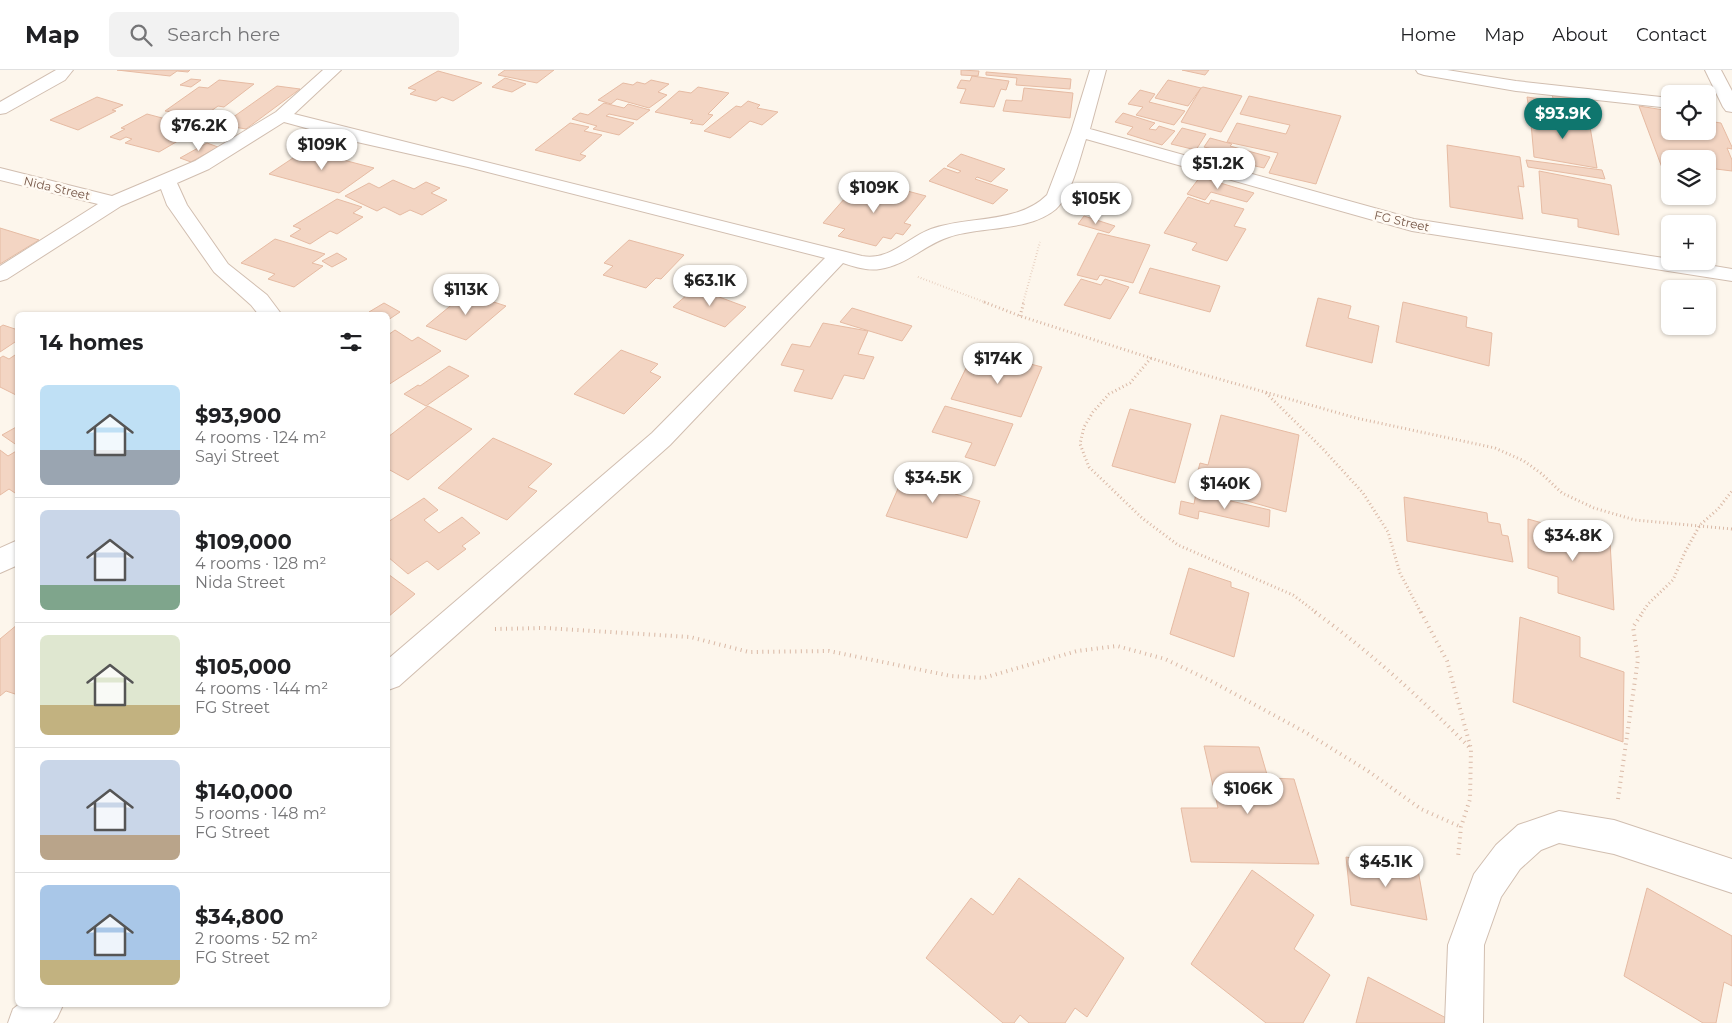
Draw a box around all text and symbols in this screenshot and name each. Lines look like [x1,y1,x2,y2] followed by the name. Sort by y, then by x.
[109,12,459,57] search box
[25,20,79,49] text: Map
[127,21,155,49] icon: search
[167,23,280,46] text: Search here
[1400,24,1456,46] text: Home
[1484,24,1524,46] text: Map
[1552,24,1608,46] text: About
[1636,24,1707,46] text: Contact
[1661,85,1716,335] map controls
[1661,85,1716,140] button: locate
[1522,98,1604,140] pin: $93.9K
[1535,104,1591,123] text: $93.9K
[158,109,240,152] pin: $76.2K
[171,116,227,135] text: $76.2K
[287,128,357,171] pin: $109K
[297,135,347,154] text: $109K
[1177,148,1259,190] pin: $51.2K
[1661,150,1716,205] button: layers
[1192,154,1244,173] text: $51.2K
[839,172,909,214] pin: $109K
[22,173,92,203] street label: Nida Street
[849,178,899,197] text: $109K
[1061,182,1131,225] pin: $105K
[1072,189,1120,208] text: $105K
[1373,207,1431,235] street label: FG Street
[1661,215,1716,270] button: +
[669,264,751,307] pin: $63.1K
[684,271,736,290] text: $63.1K
[431,274,501,316] pin: $113K
[444,280,488,299] text: $113K
[1661,280,1716,335] button: −
[337,328,365,356] icon: filters
[40,330,144,355] text: 14 homes
[963,342,1033,385] pin: $174K
[974,349,1022,368] text: $174K
[195,403,281,428] text: $93,900
[80,405,140,465] icon: home
[195,428,326,447] text: 4 rooms · 124 m²
[195,447,280,466] text: Sayi Street
[892,462,974,504] pin: $34.5K
[905,468,961,487] text: $34.5K
[1190,468,1260,510] pin: $140K
[1200,474,1250,493] text: $140K
[1532,520,1614,562] pin: $34.8K
[1544,526,1602,545] text: $34.8K
[195,529,292,554] text: $109,000
[80,530,140,590] icon: home
[195,554,326,573] text: 4 rooms · 128 m²
[195,573,285,592] text: Nida Street
[195,654,291,679] text: $105,000
[80,655,140,715] icon: home
[195,679,328,698] text: 4 rooms · 144 m²
[195,698,270,717] text: FG Street
[1213,772,1283,815] pin: $106K
[195,779,293,804] text: $140,000
[1223,779,1273,798] text: $106K
[80,780,140,840] icon: home
[195,804,327,823] text: 5 rooms · 148 m²
[195,823,270,842] text: FG Street
[1345,846,1427,888] pin: $45.1K
[1360,852,1412,871] text: $45.1K
[195,904,284,929] text: $34,800
[80,905,140,965] icon: home
[195,929,318,948] text: 2 rooms · 52 m²
[195,948,270,967] text: FG Street

